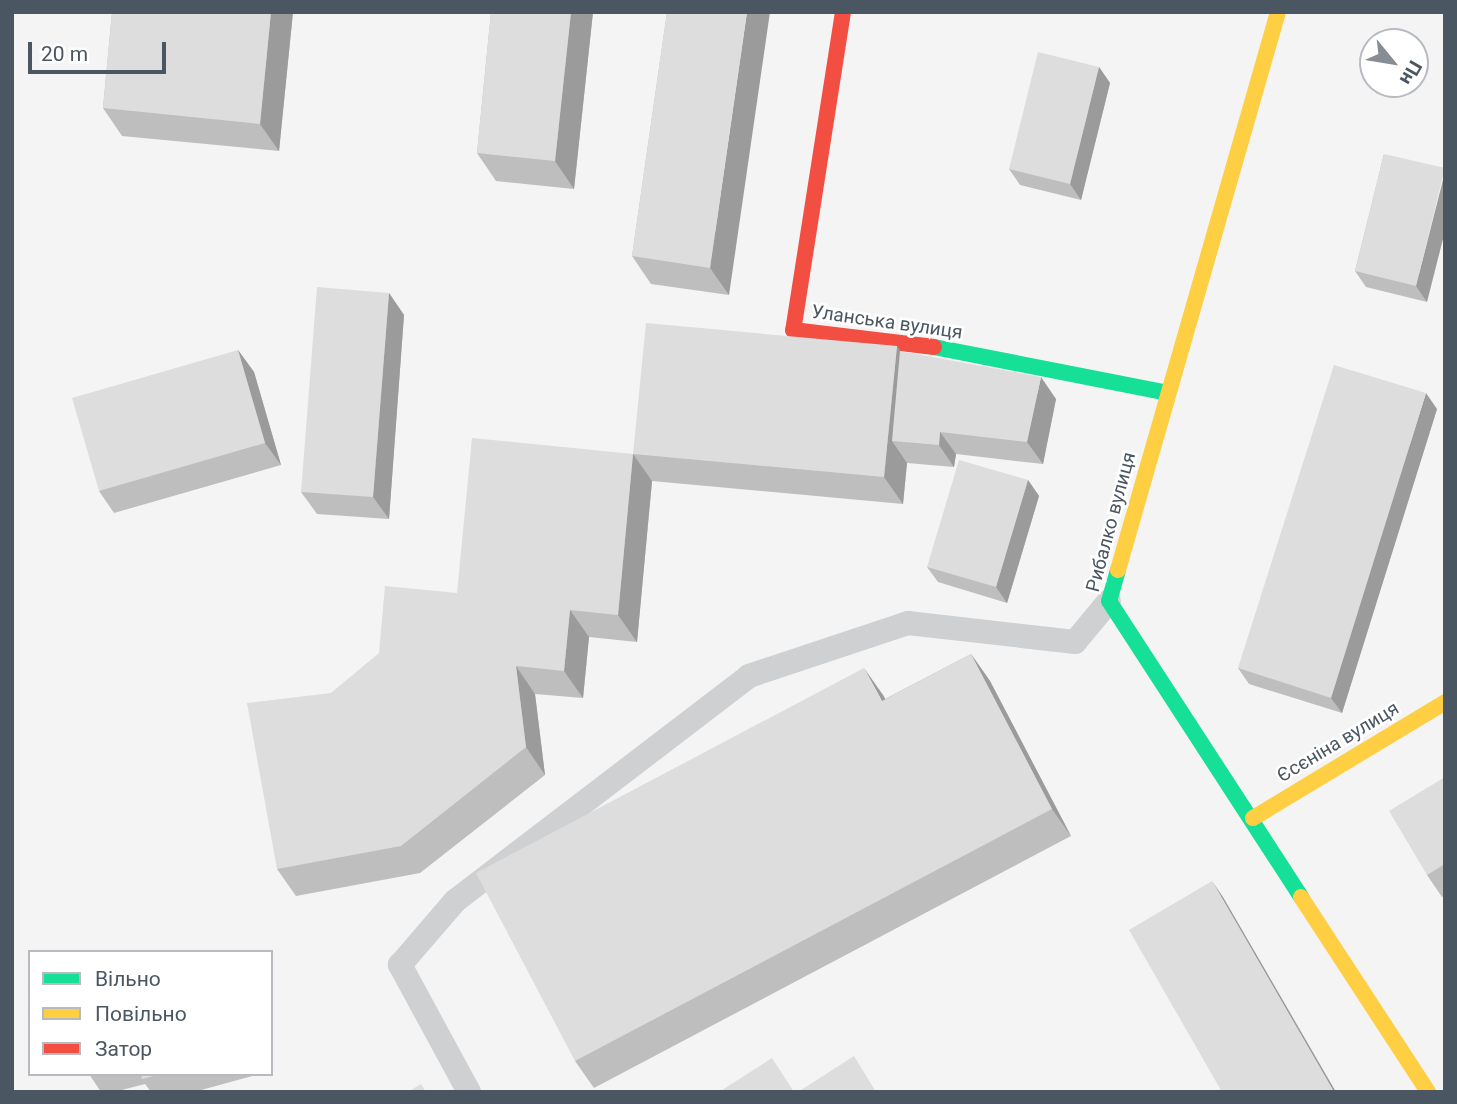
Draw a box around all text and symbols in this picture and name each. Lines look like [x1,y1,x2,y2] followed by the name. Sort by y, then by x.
[32,28,170,72] scale bar
[1359,28,1429,98] north arrow
[41,42,88,66] text: 20 m
[1395,57,1427,89] text: Пн
[810,300,964,344] street label: Уланська вулиця
[1081,450,1141,594] street label: Рибалко вулиця
[1273,697,1403,787] street label: Єсєніна вулиця
[28,950,273,1076] legend
[95,967,161,991] text: Вільно
[95,1002,187,1026] text: Повільно
[95,1037,152,1061] text: Затор

